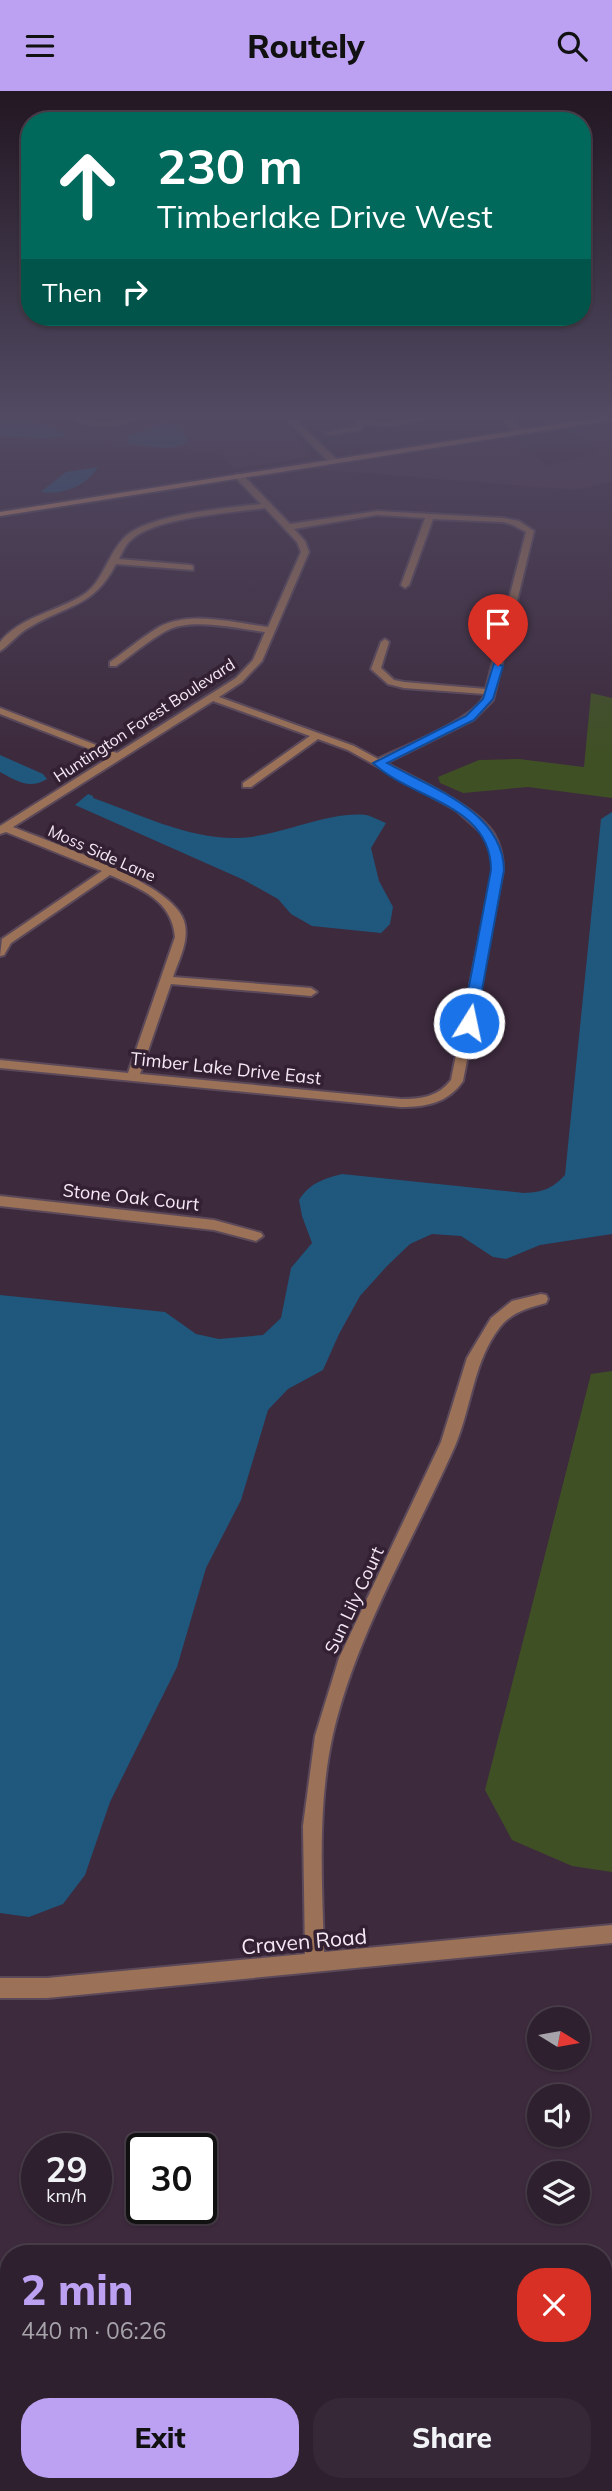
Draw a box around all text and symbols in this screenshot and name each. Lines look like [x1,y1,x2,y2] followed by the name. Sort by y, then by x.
[247,26,365,66] text: Routely
[21,27,59,65] icon: menu
[553,27,591,65] icon: search
[157,135,303,196] text: 230 m
[42,140,133,231] icon: ahead
[157,196,493,236] text: Timberlake Drive West
[116,273,154,311] icon: right
[42,276,102,309] text: Then
[468,594,528,666] pin
[479,605,517,643] icon: arrive
[50,654,238,786] street label: Huntington Forest Boulevard
[45,820,159,886] street label: Moss Side Lane
[432,986,506,1060] position arrow
[130,1047,322,1089] street label: Timber Lake Drive East
[62,1178,200,1216] street label: Stone Oak Court
[319,1543,389,1657] street label: Sun Lily Court
[240,1923,368,1959] street label: Craven Road
[527,2007,590,2070] north arrow
[527,2007,590,2224] map controls
[527,2084,590,2147] button: sound
[126,2133,217,2224] speed limit sign: 30
[45,2147,88,2191] text: 29
[527,2161,590,2224] button: layers
[46,2184,87,2207] text: km/h
[21,2263,134,2316] text: 2 min
[517,2268,591,2342] button: close
[21,2316,166,2345] text: 440 m · 06:26
[21,2398,299,2478] button: Exit
[313,2398,591,2478] button: Share

